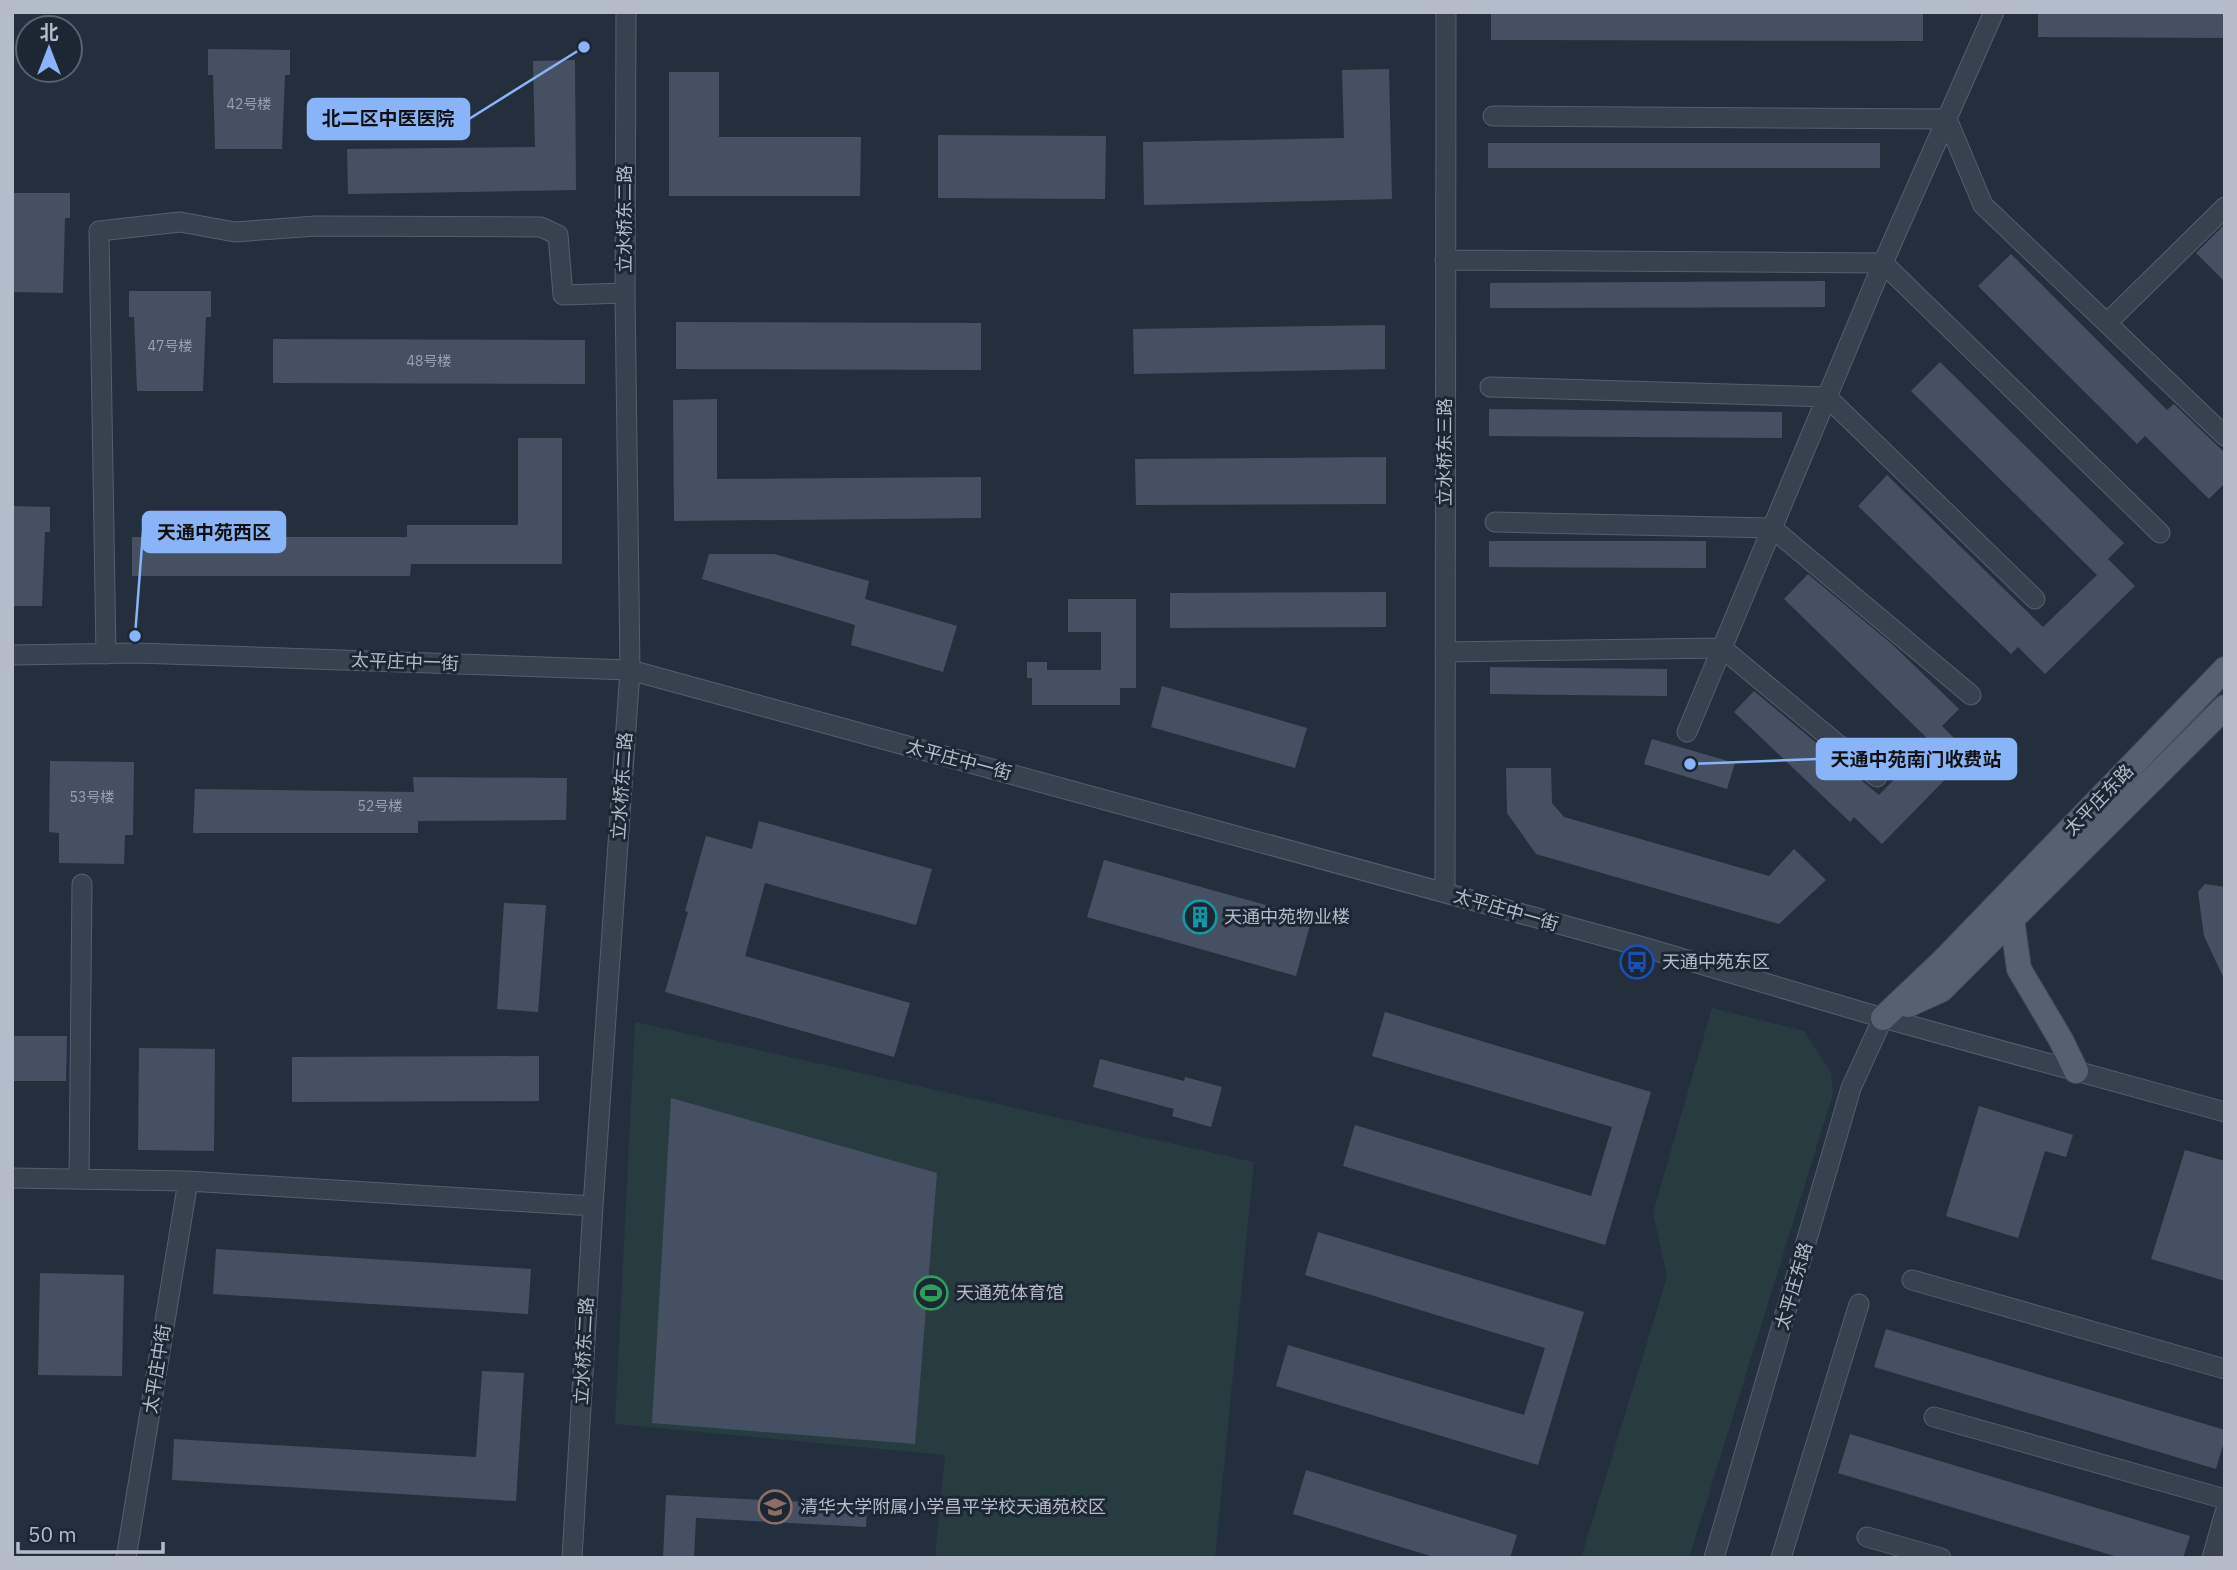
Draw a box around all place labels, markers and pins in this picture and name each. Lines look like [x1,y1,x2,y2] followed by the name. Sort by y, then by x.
[308,99,469,139] callout: 北二区中医医院
[143,512,285,552] callout: 天通中苑西区
[1817,739,2016,779] callout: 天通中苑南门收费站
[1181,898,1219,936] building icon: 天通中苑物业楼
[1224,905,1350,928] place label: 天通中苑物业楼
[1618,943,1656,981] bus stop icon: 天通中苑东区
[1662,950,1770,973] place label: 天通中苑东区
[912,1274,950,1312] sports icon: 天通苑体育馆
[956,1281,1064,1304] place label: 天通苑体育馆
[756,1488,794,1526] school or university icon: 清华大学附属小学昌平学校天通苑校区
[800,1495,1106,1518] place label: 清华大学附属小学昌平学校天通苑校区

